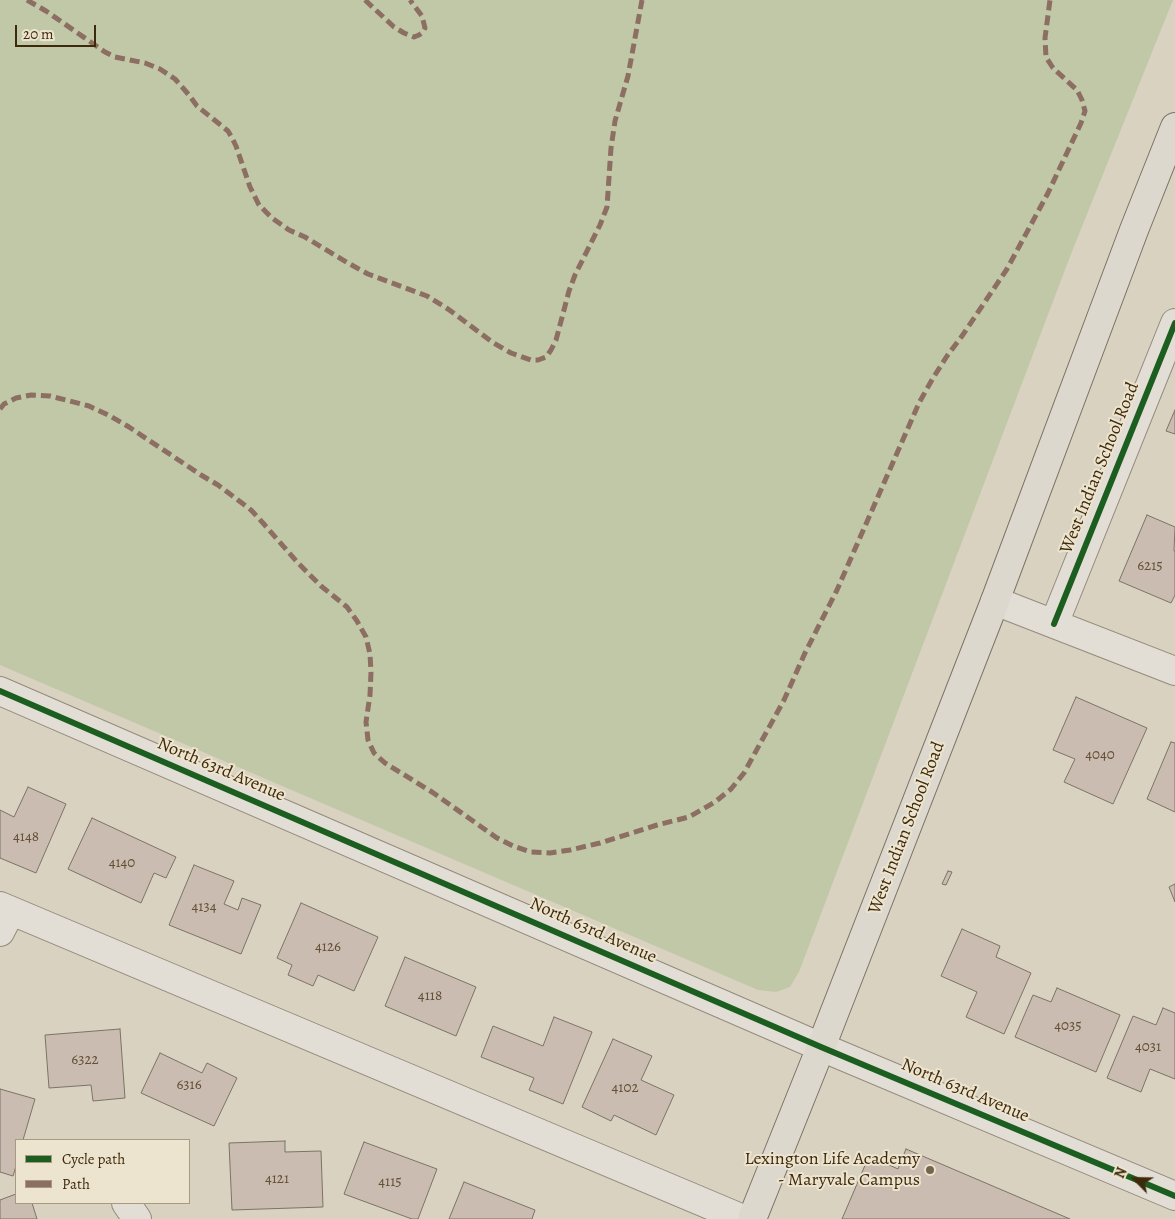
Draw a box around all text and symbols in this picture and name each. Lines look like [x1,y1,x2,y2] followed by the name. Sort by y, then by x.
[18,15,99,47] scale bar
[23,24,54,44] text: 20 m
[1056,379,1144,557] street label: West Indian School Road
[1137,557,1163,575] house number: 6215
[154,733,288,807] street label: North 63rd Avenue
[864,739,950,917] street label: West Indian School Road
[1085,746,1115,764] house number: 4040
[13,828,39,846] house number: 4148
[109,854,135,872] house number: 4140
[526,893,660,969] street label: North 63rd Avenue
[192,898,216,916] house number: 4134
[315,938,341,956] house number: 4126
[418,987,442,1005] house number: 4118
[1054,1017,1082,1035] house number: 4035
[1135,1038,1161,1056] house number: 4031
[71,1051,99,1069] house number: 6322
[898,1054,1032,1128] street label: North 63rd Avenue
[176,1076,202,1094] house number: 6316
[611,1079,639,1097] house number: 4102
[15,1139,190,1204] legend
[62,1149,125,1169] text: Cycle path
[744,1149,920,1192] place label: Lexington Life Academy - Maryvale Campus
[1110,1154,1160,1204] north arrow
[924,1164,936,1176] marker: Lexington Life Academy - Maryvale Campus
[1110,1165,1131,1181] text: N
[265,1170,289,1188] house number: 4121
[378,1173,402,1191] house number: 4115
[62,1174,90,1194] text: Path

